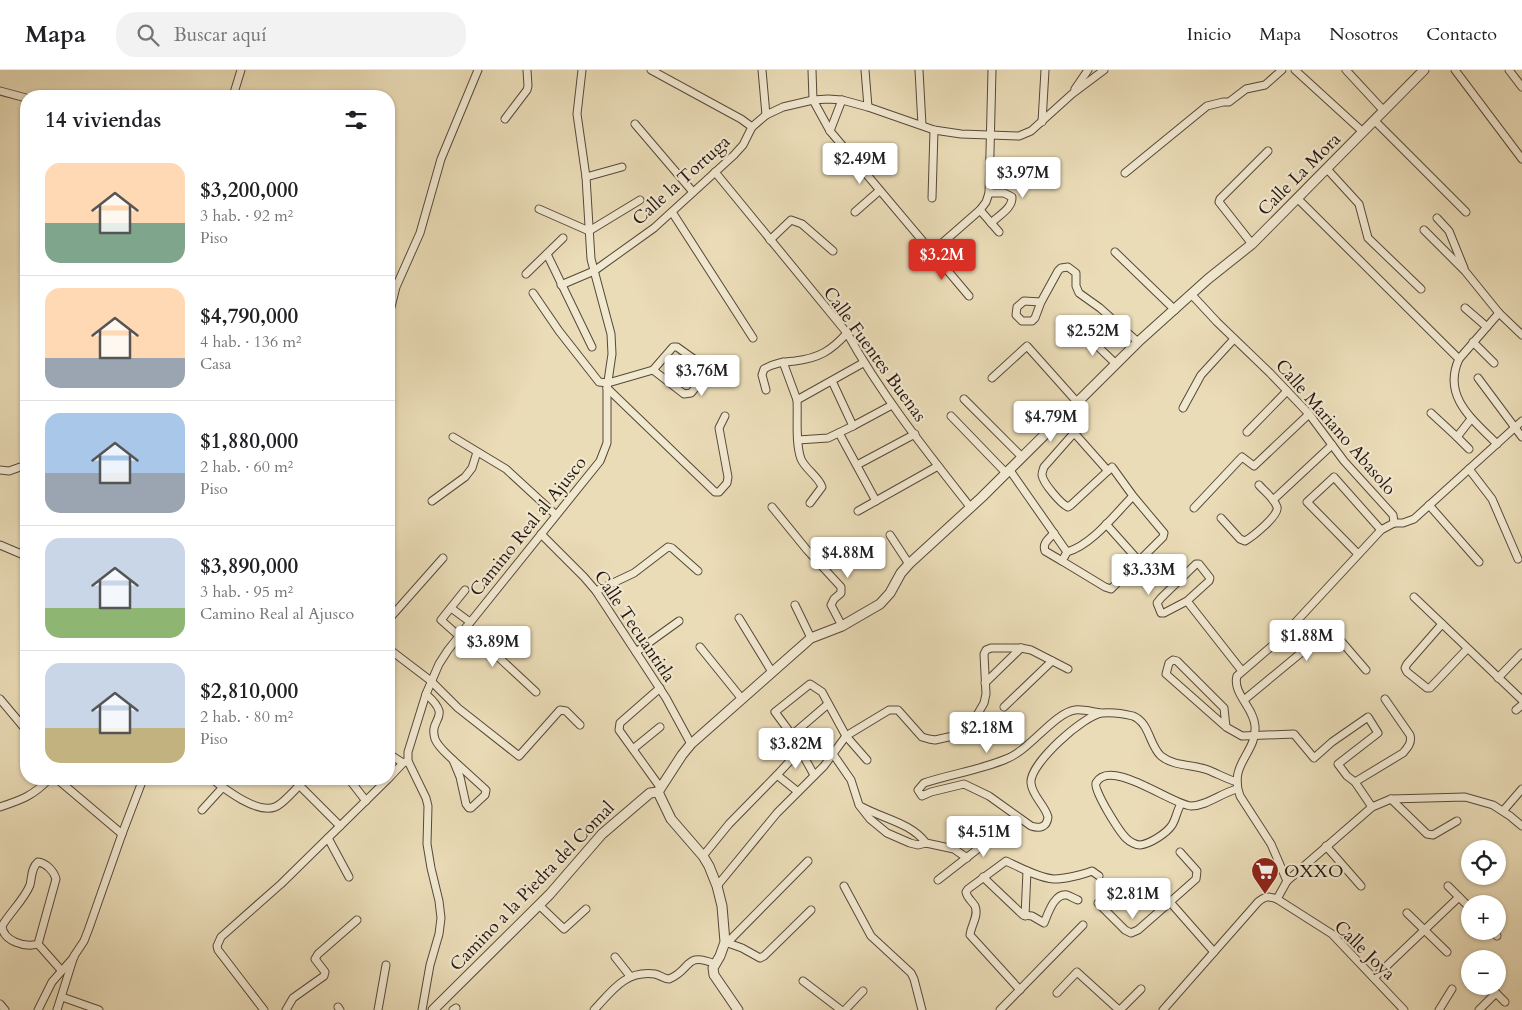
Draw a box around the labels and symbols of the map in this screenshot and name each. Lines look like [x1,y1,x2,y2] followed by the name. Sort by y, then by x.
[1252,127,1347,221] street label: Calle La Mora
[627,130,736,231] street label: Calle la Tortuga
[819,142,901,185] pin: $2.49M
[982,156,1064,199] pin: $3.97M
[907,238,977,281] pin: $3.2M
[817,282,932,427] street label: Calle Fuentes Buenas
[1052,314,1134,357] pin: $2.52M
[661,354,743,397] pin: $3.76M
[1269,354,1402,501] street label: Calle Mariano Abasolo
[1010,400,1092,443] pin: $4.79M
[464,451,593,602] street label: Camino Real al Ajusco
[807,536,889,579] pin: $4.88M
[1108,554,1190,596] pin: $3.33M
[588,565,681,687] street label: Calle Tecuantitla
[1266,620,1348,662] pin: $1.88M
[452,626,534,668] pin: $3.89M
[946,712,1028,754] pin: $2.18M
[755,728,837,770] pin: $3.82M
[444,796,621,977] street label: Camino a la Piedra del Comal
[943,816,1025,858] pin: $4.51M
[1250,856,1280,895] supermarket icon: OXXO
[1284,859,1343,884] place label: OXXO
[1092,878,1174,920] pin: $2.81M
[1328,915,1401,986] street label: Calle Joya

